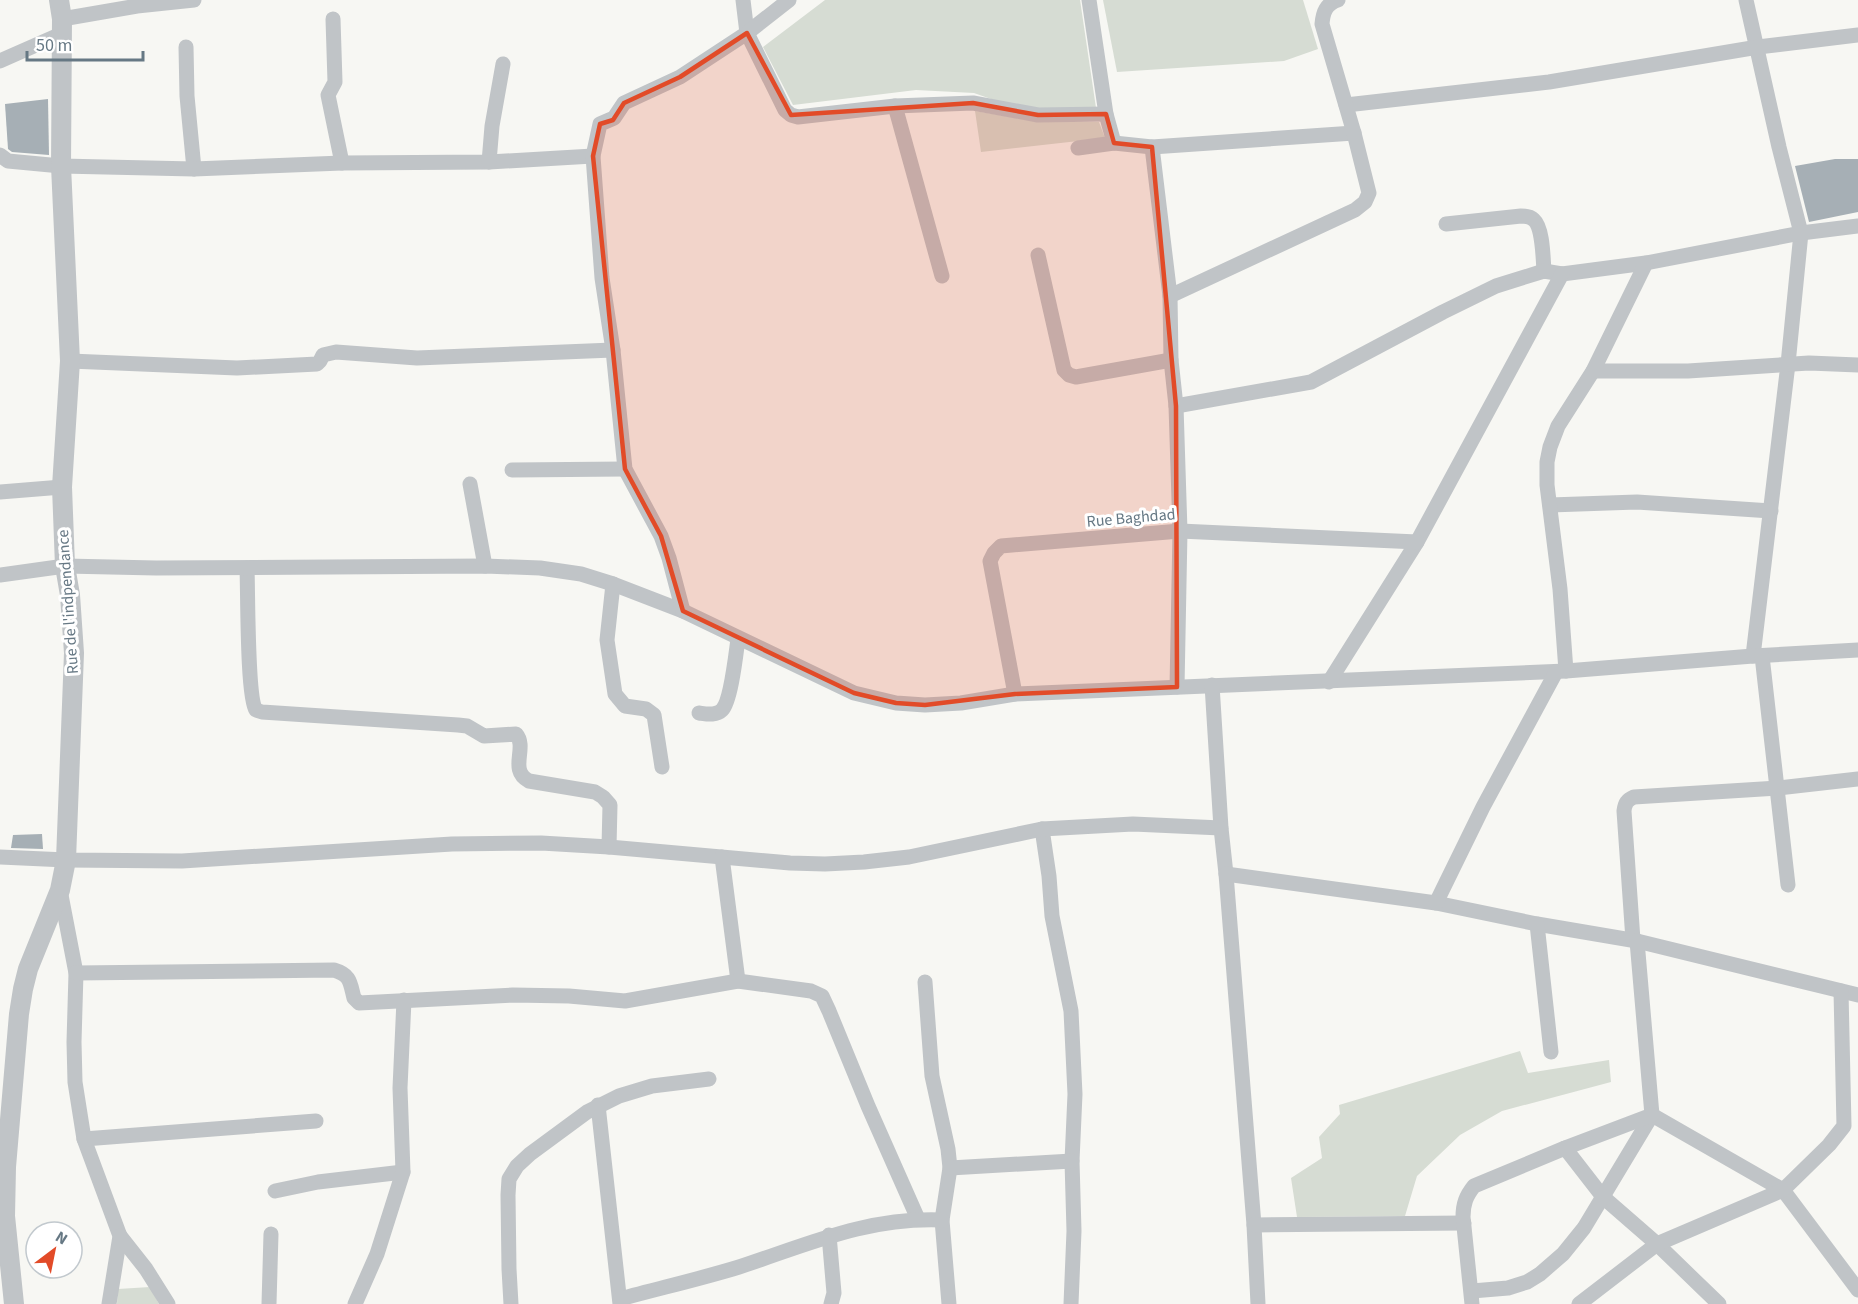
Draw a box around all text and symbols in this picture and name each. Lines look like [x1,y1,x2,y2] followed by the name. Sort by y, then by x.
[27,24,142,62] scale bar
[36,33,72,58] text: 50 m
[1086,503,1176,533] street label: Rue Baghdad
[52,529,84,675] street label: Rue de l'indpendance
[24,1220,84,1280] north arrow
[51,1226,72,1250] text: N

